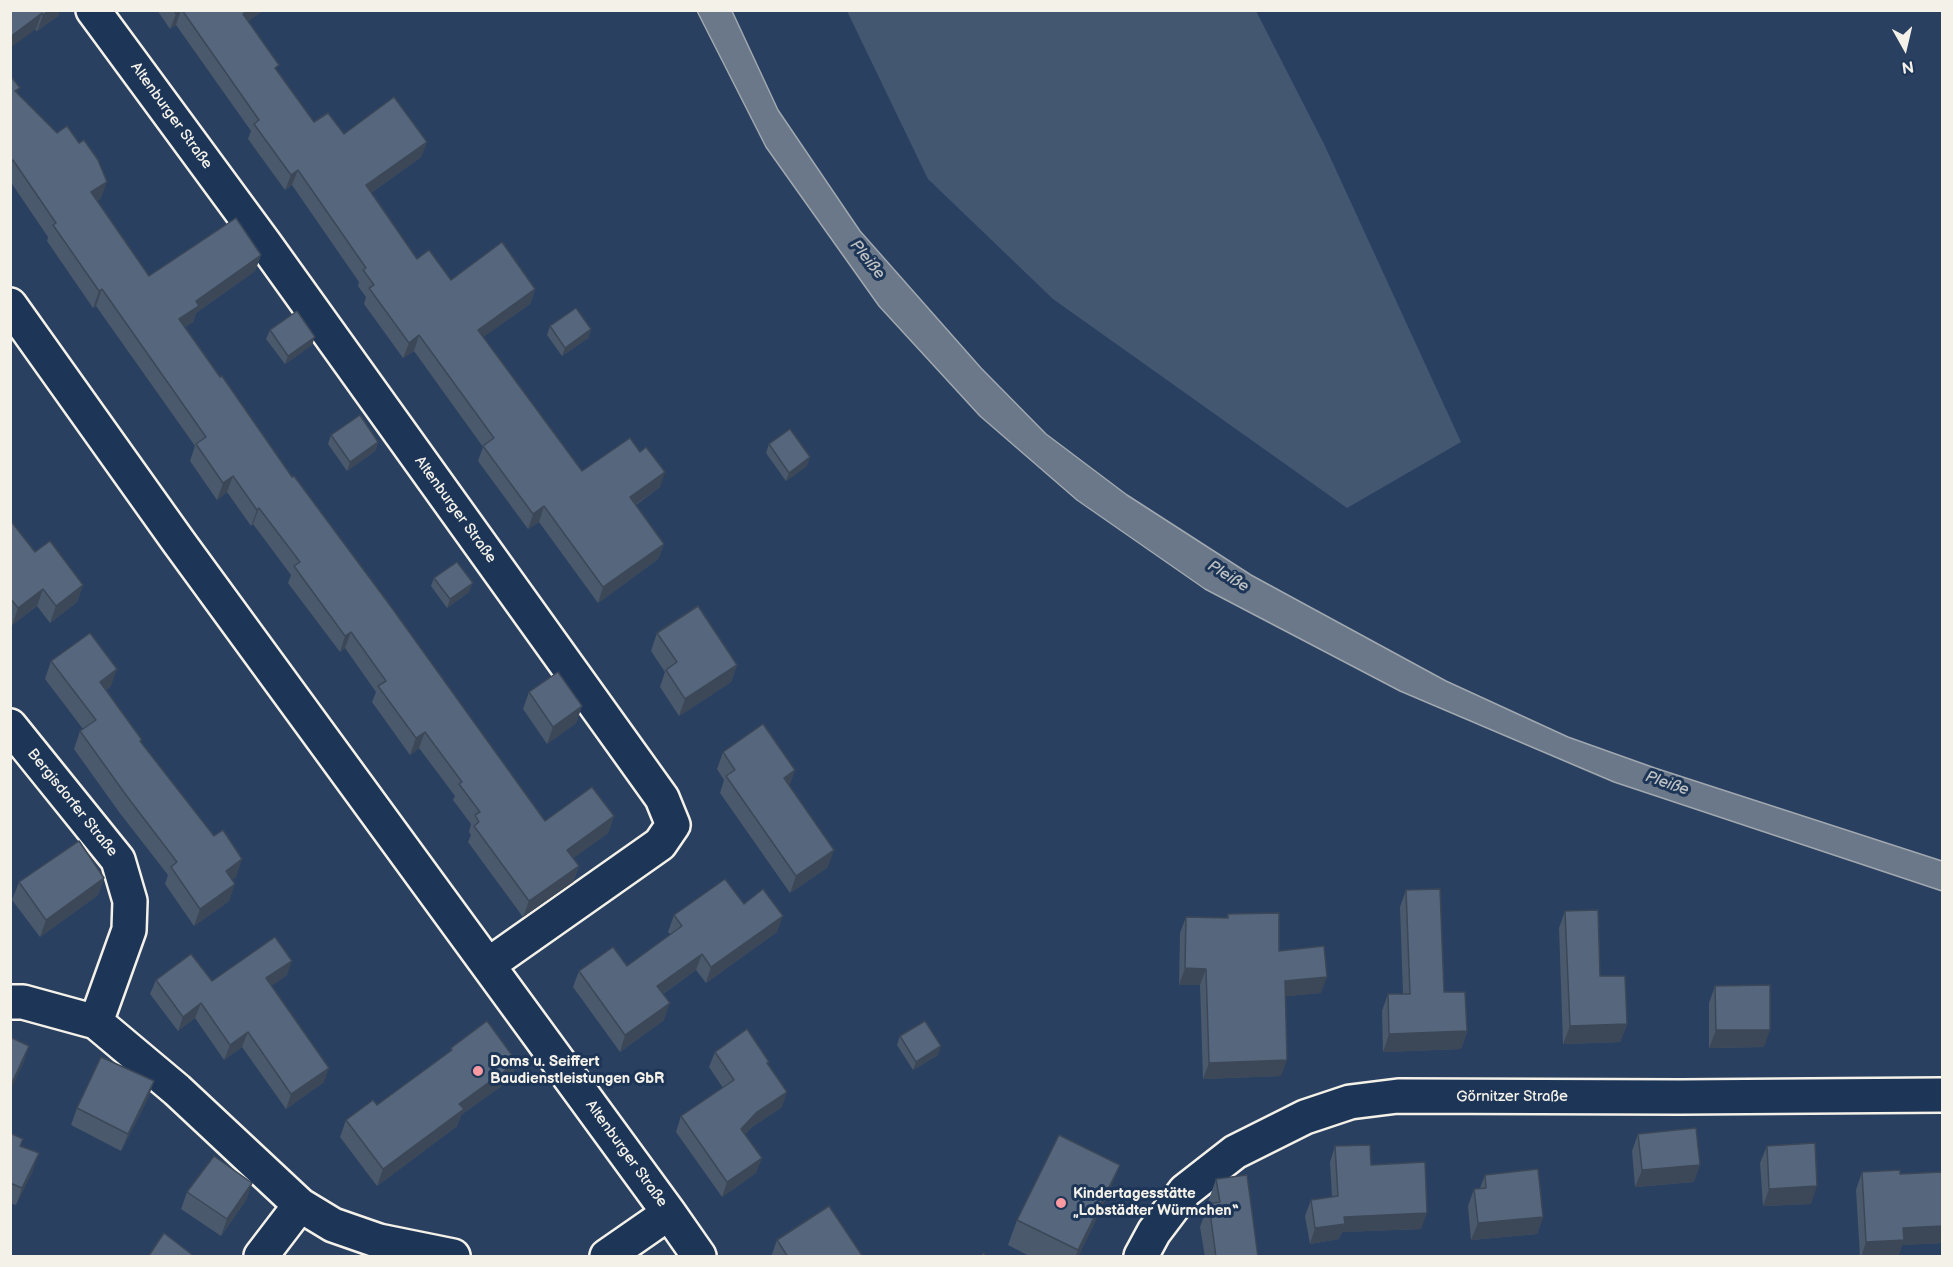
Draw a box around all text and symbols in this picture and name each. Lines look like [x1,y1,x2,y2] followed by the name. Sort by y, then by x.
[1875,18,1935,78] north arrow
[1900,56,1915,77] text: N
[126,59,216,173] street label: Altenburger Straße
[845,237,889,283] water label: Pleiße
[410,453,500,567] street label: Altenburger Straße
[1204,557,1252,597] water label: Pleiße
[23,746,121,860] street label: Bergisdorfer Straße
[1643,768,1691,800] water label: Pleiße
[490,1053,664,1088] place label: Doms u. Seiffert Baudienstleistungen GbR
[471,1064,485,1078] marker: Doms u. Seiffert Baudienstleistungen GbR
[1456,1088,1568,1106] street label: Görnitzer Straße
[581,1097,671,1211] street label: Altenburger Straße
[1073,1185,1239,1220] place label: Kindertagesstätte „Lobstädter Würmchen“
[1054,1196,1068,1210] marker: Kindertagesstätte „Lobstädter Würmchen“

